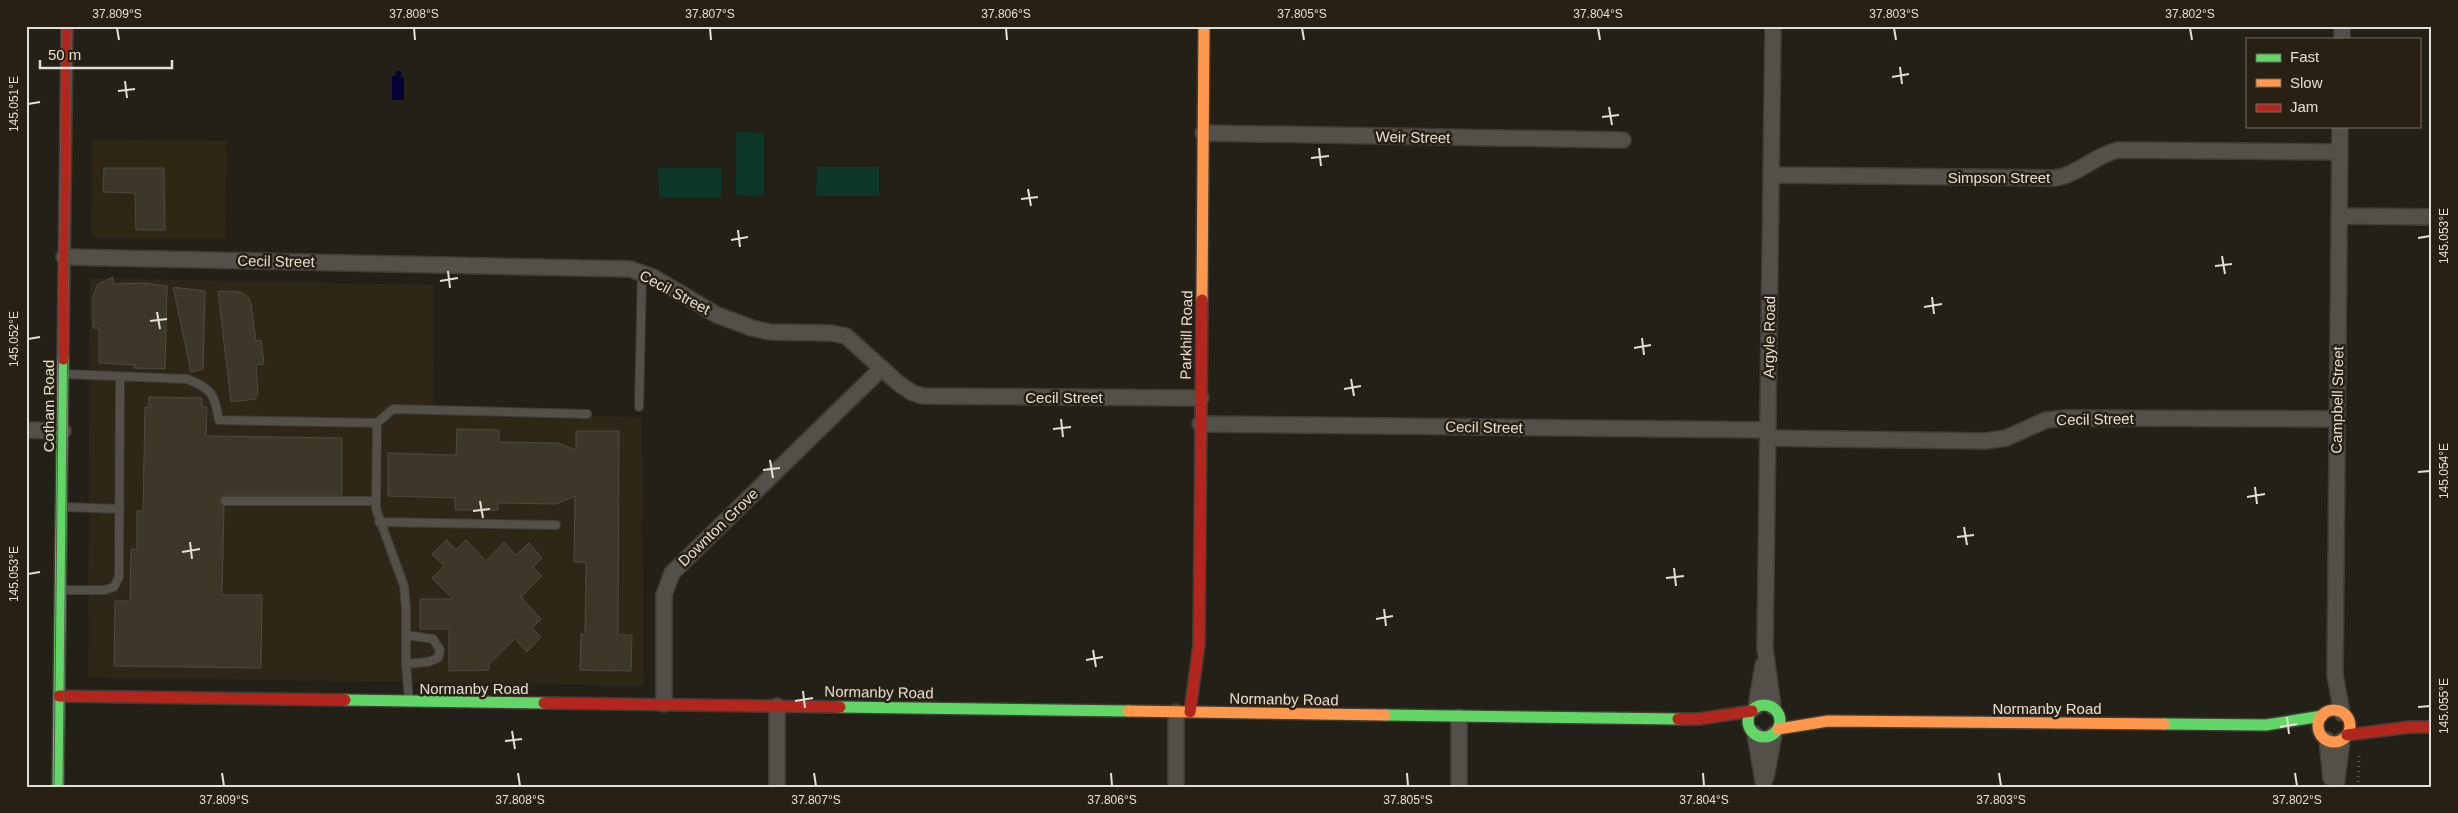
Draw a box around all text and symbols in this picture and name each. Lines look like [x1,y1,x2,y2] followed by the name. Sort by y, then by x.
[92,7,142,21] text: 37.809°S
[389,7,439,21] text: 37.808°S
[685,7,735,21] text: 37.807°S
[981,7,1031,21] text: 37.806°S
[1277,7,1327,21] text: 37.805°S
[1573,7,1623,21] text: 37.804°S
[1869,7,1919,21] text: 37.803°S
[2165,7,2215,21] text: 37.802°S
[40,38,172,70] scale bar
[2246,38,2420,128] legend
[48,46,81,63] text: 50 m
[2290,48,2320,65] text: Fast
[2290,74,2323,91] text: Slow
[7,76,21,132] text: 145.051°E
[2290,98,2318,115] text: Jam
[1375,128,1451,146] street label: Weir Street
[1948,169,2051,186] street label: Simpson Street
[2437,208,2451,264] text: 145.053°E
[237,252,316,270] street label: Cecil Street
[637,266,714,318] street label: Cecil Street
[1177,290,1195,380] street label: Parkhill Road
[1760,296,1778,378] street label: Argyle Road
[7,311,21,367] text: 145.052°E
[2328,345,2346,454] street label: Campbell Street
[40,360,57,452] street label: Cotham Road
[1025,389,1104,406] street label: Cecil Street
[2056,410,2135,428] street label: Cecil Street
[1445,418,1524,436] street label: Cecil Street
[2437,443,2451,499] text: 145.054°E
[675,485,761,569] street label: Downton Grove
[7,546,21,602] text: 145.053°E
[2437,678,2451,734] text: 145.055°E
[419,680,529,697] street label: Normanby Road
[824,683,934,701] street label: Normanby Road
[1229,690,1339,708] street label: Normanby Road
[1992,700,2102,717] street label: Normanby Road
[199,793,249,807] text: 37.809°S
[495,793,545,807] text: 37.808°S
[791,793,841,807] text: 37.807°S
[1087,793,1137,807] text: 37.806°S
[1383,793,1433,807] text: 37.805°S
[1679,793,1729,807] text: 37.804°S
[1976,793,2026,807] text: 37.803°S
[2272,793,2322,807] text: 37.802°S

